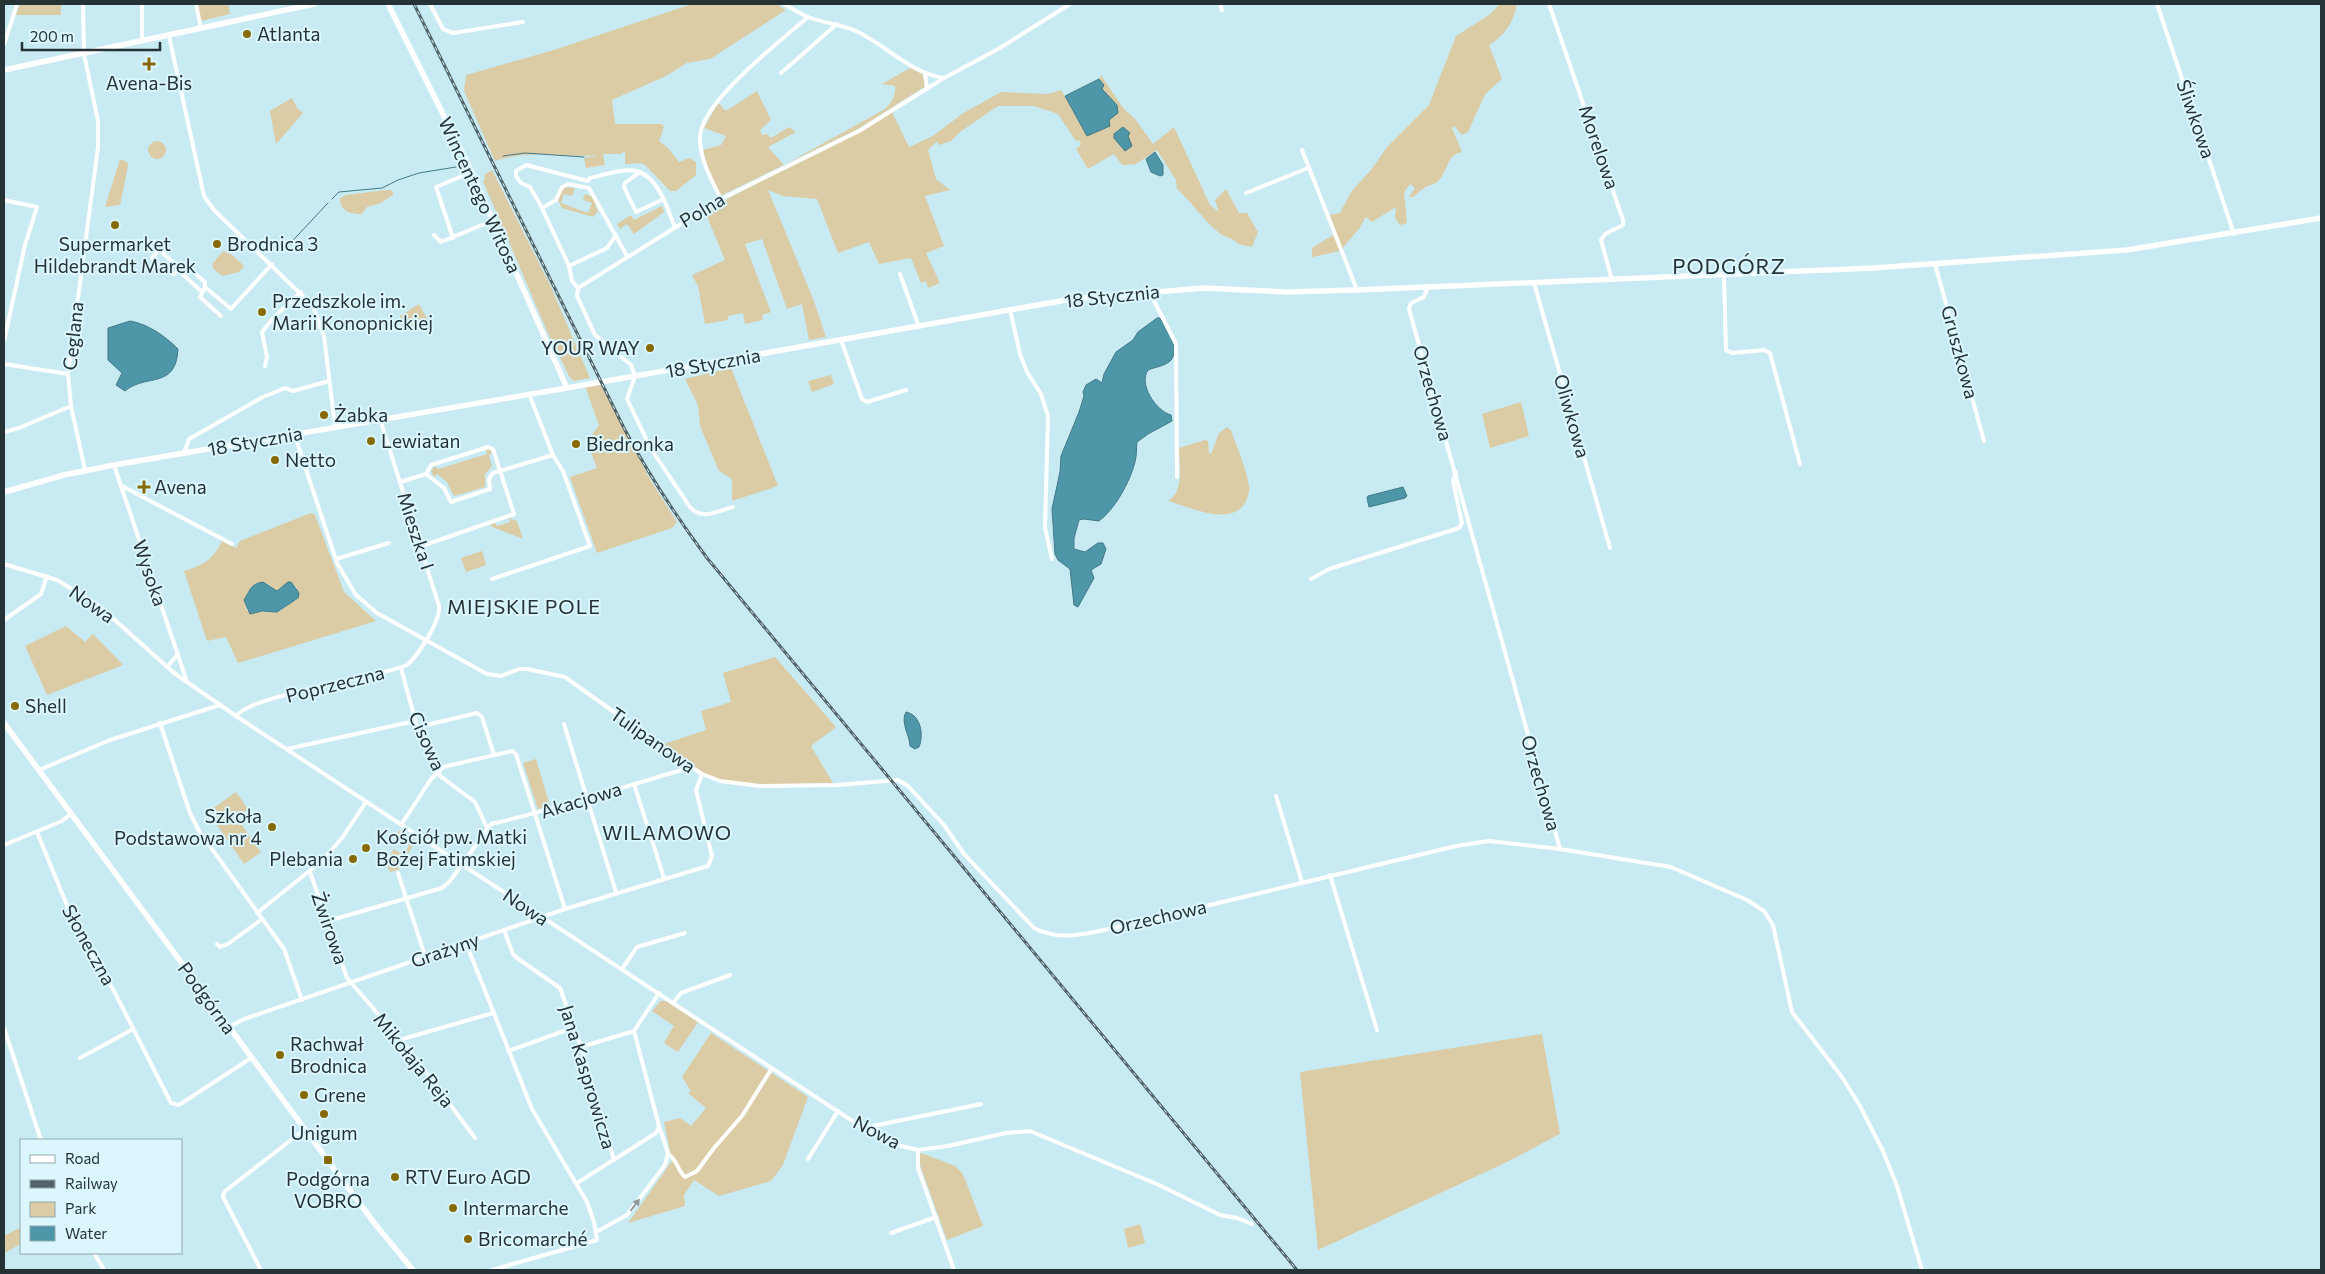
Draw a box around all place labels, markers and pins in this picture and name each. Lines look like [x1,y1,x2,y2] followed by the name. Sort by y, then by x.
[257,22,321,45] place label: Atlanta
[241,28,253,40] marker: Atlanta
[143,58,155,70] marker: Avena-Bis
[106,71,192,94] place label: Avena-Bis
[109,219,121,231] marker: Supermarket Hildebrandt Marek
[34,232,196,277] place label: Supermarket Hildebrandt Marek
[227,232,318,255] place label: Brodnica 3
[211,238,223,250] marker: Brodnica 3
[272,289,433,334] place label: Przedszkole im. Marii Konopnickiej
[256,306,268,318] marker: Przedszkole im. Marii Konopnickiej
[541,336,640,359] place label: YOUR WAY
[644,342,656,354] marker: YOUR WAY
[334,403,388,426] place label: Żabka
[318,409,330,421] marker: Żabka
[381,429,460,452] place label: Lewiatan
[586,432,674,455] place label: Biedronka
[365,435,377,447] marker: Lewiatan
[570,438,582,450] marker: Biedronka
[285,448,336,471] place label: Netto
[269,454,281,466] marker: Netto
[154,475,207,498] place label: Avena
[138,481,150,493] marker: Avena
[25,694,67,717] place label: Shell
[9,700,21,712] marker: Shell
[114,804,262,849] place label: Szkoła Podstawowa nr 4
[266,821,278,833] marker: Szkoła Podstawowa nr 4
[376,825,527,870] place label: Kościół pw. Matki Bożej Fatimskiej
[360,842,372,854] marker: Kościół pw. Matki Bożej Fatimskiej
[269,847,343,870] place label: Plebania
[347,853,359,865] marker: Plebania
[290,1032,367,1077] place label: Rachwał Brodnica
[274,1049,286,1061] marker: Rachwał Brodnica
[314,1083,366,1106] place label: Grene
[298,1089,310,1101] marker: Grene
[318,1108,330,1120] marker: Unigum
[290,1121,358,1144] place label: Unigum
[322,1154,334,1166] marker: Podgórna VOBRO
[405,1165,531,1188] place label: RTV Euro AGD
[286,1167,370,1212] place label: Podgórna VOBRO
[389,1171,401,1183] marker: RTV Euro AGD
[463,1196,569,1219] place label: Intermarche
[447,1202,459,1214] marker: Intermarche
[478,1227,588,1250] place label: Bricomarché
[462,1233,474,1245] marker: Bricomarché

